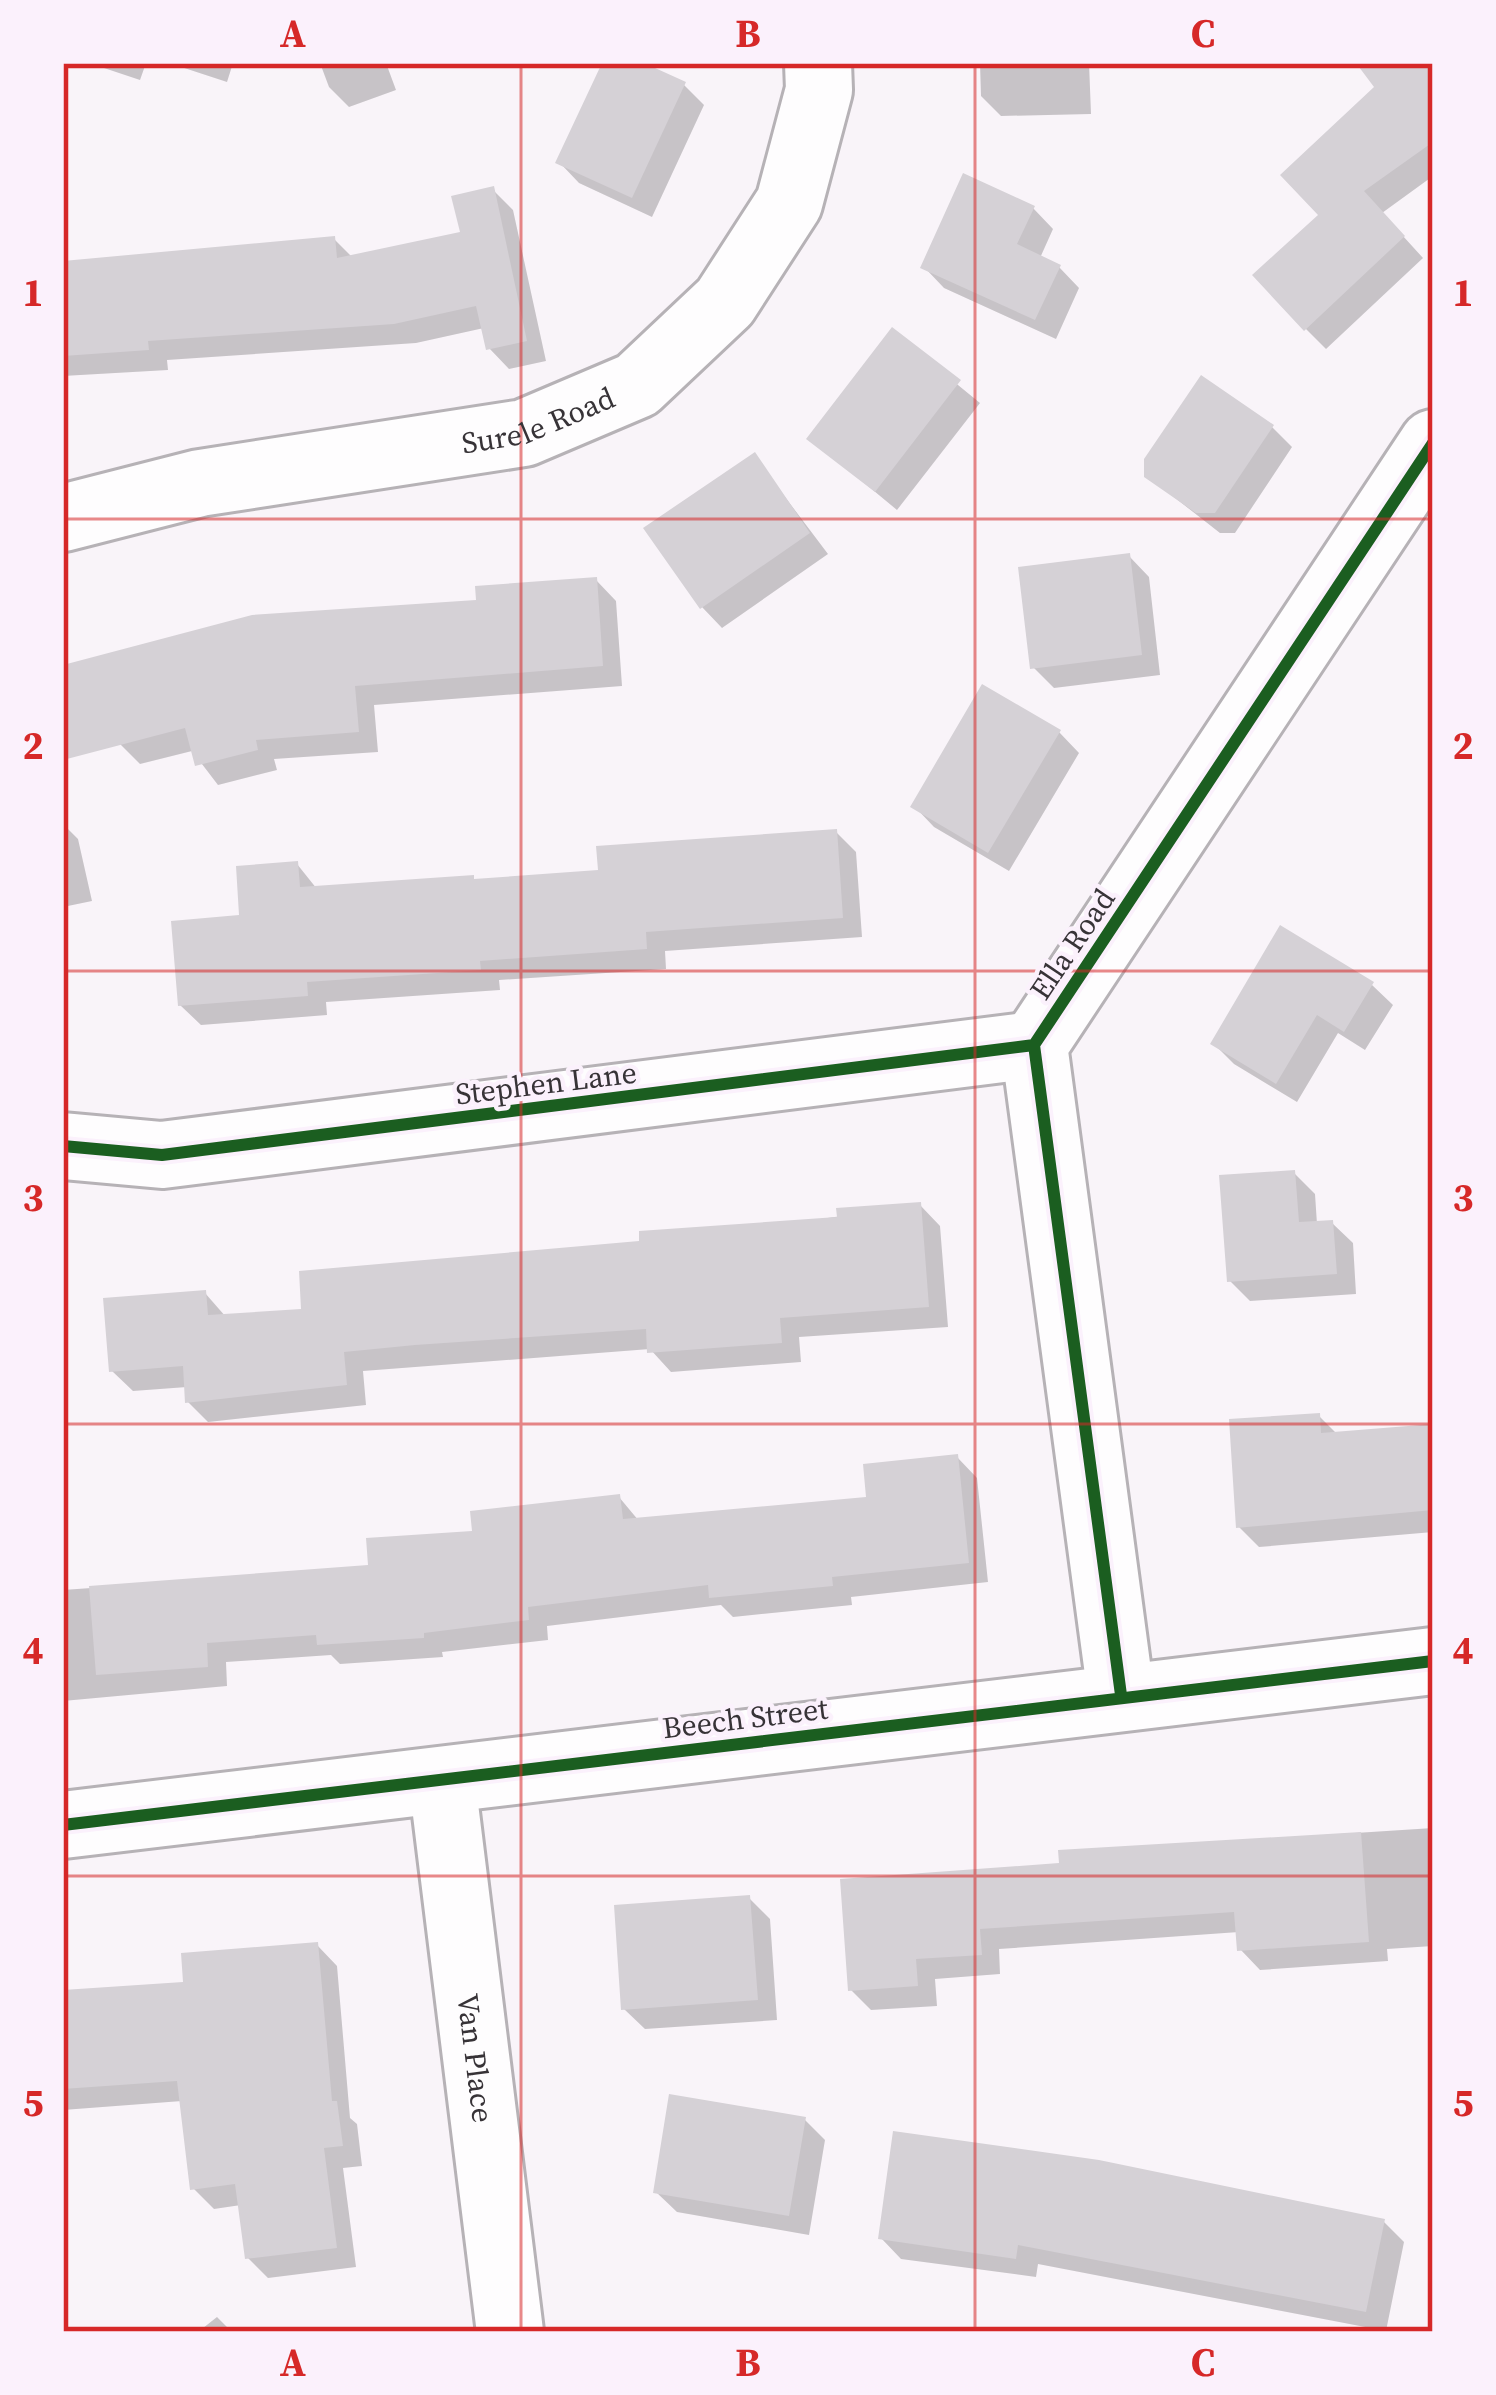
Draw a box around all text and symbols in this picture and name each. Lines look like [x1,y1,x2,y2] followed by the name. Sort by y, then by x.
[280,7,306,60] text: A
[735,7,761,60] text: B
[1191,7,1215,60] text: C
[22,266,44,319] text: 1
[1452,266,1474,319] text: 1
[459,376,621,463] street label: Surele Road
[22,719,44,772] text: 2
[1452,719,1474,772] text: 2
[1020,880,1124,1008] street label: Ella Road
[453,1052,639,1114] street label: Stephen Lane
[22,1171,44,1224] text: 3
[1452,1171,1474,1224] text: 3
[22,1624,44,1677] text: 4
[1452,1624,1474,1677] text: 4
[660,1687,830,1748] street label: Beech Street
[448,1991,504,2125] street label: Van Place
[22,2076,44,2129] text: 5
[1452,2076,1474,2129] text: 5
[280,2336,306,2389] text: A
[735,2336,761,2389] text: B
[1191,2336,1215,2389] text: C

